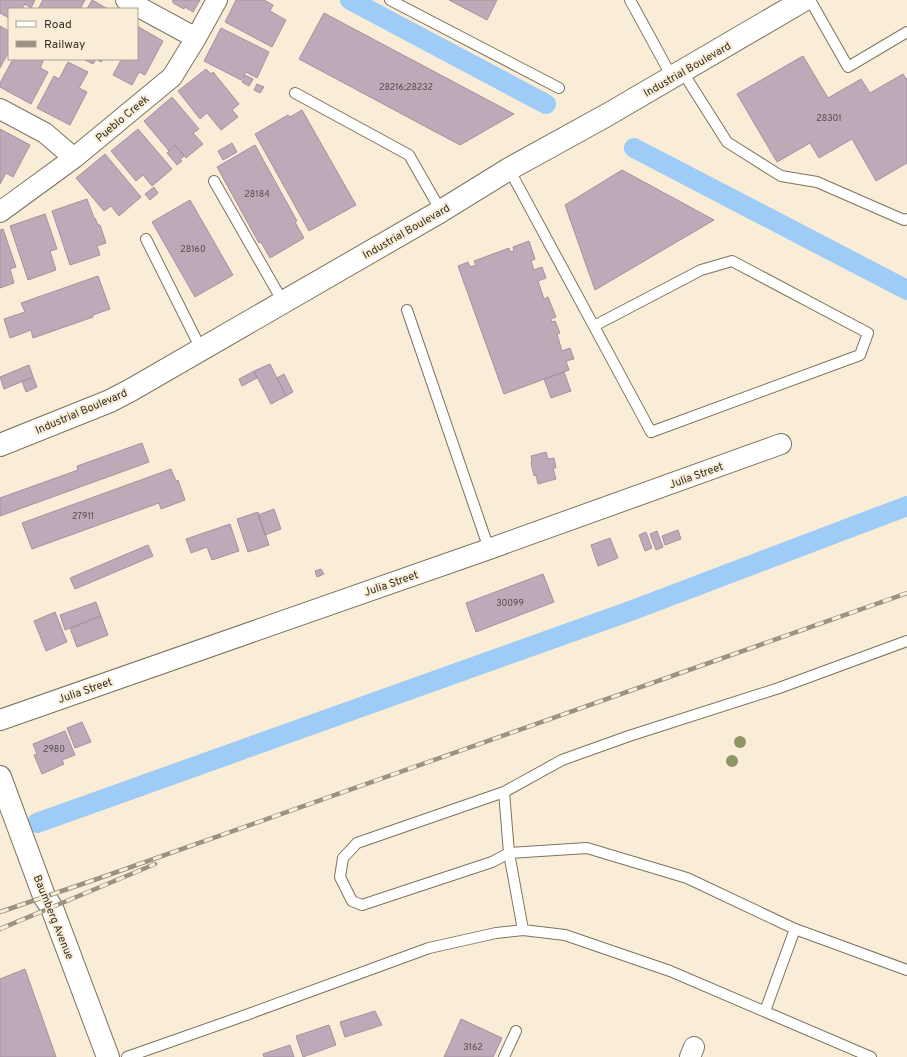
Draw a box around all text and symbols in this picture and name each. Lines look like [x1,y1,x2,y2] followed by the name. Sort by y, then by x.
[8,8,138,60] legend
[44,17,72,33] text: Road
[44,37,85,53] text: Railway
[641,39,734,101] street label: Industrial Boulevard
[379,82,433,93] house number: 28216;28232
[93,92,152,145] street label: Pueblo Creek
[816,113,842,124] house number: 28301
[244,189,270,200] house number: 28184
[360,201,453,263] street label: Industrial Boulevard
[180,244,206,255] house number: 28160
[33,386,130,438] street label: Industrial Boulevard
[667,460,725,492] street label: Julia Street
[72,511,94,522] house number: 27911
[362,568,420,600] street label: Julia Street
[496,598,524,609] house number: 30099
[56,675,114,707] street label: Julia Street
[43,744,65,755] house number: 2980
[30,873,76,962] street label: Baumberg Avenue
[463,1042,483,1053] house number: 3162

